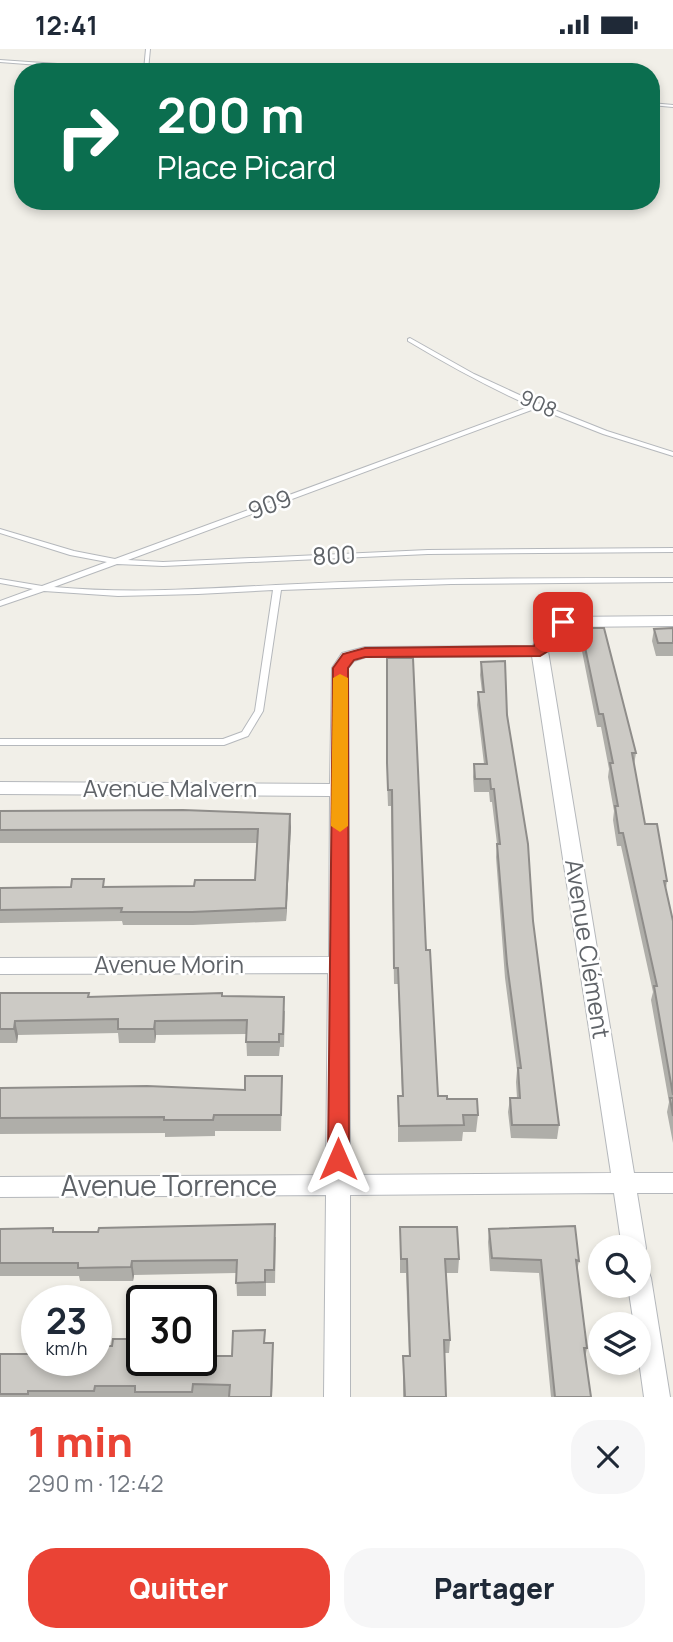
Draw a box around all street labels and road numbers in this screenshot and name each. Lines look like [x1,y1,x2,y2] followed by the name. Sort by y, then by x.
[515,383,561,424] street label: 908
[243,480,296,527] street label: 909
[311,537,356,572] street label: 800
[83,771,257,804] street label: Avenue Malvern
[558,857,619,1041] street label: Avenue Clément
[94,947,244,980] street label: Avenue Morin
[61,1166,277,1204] street label: Avenue Torrence

